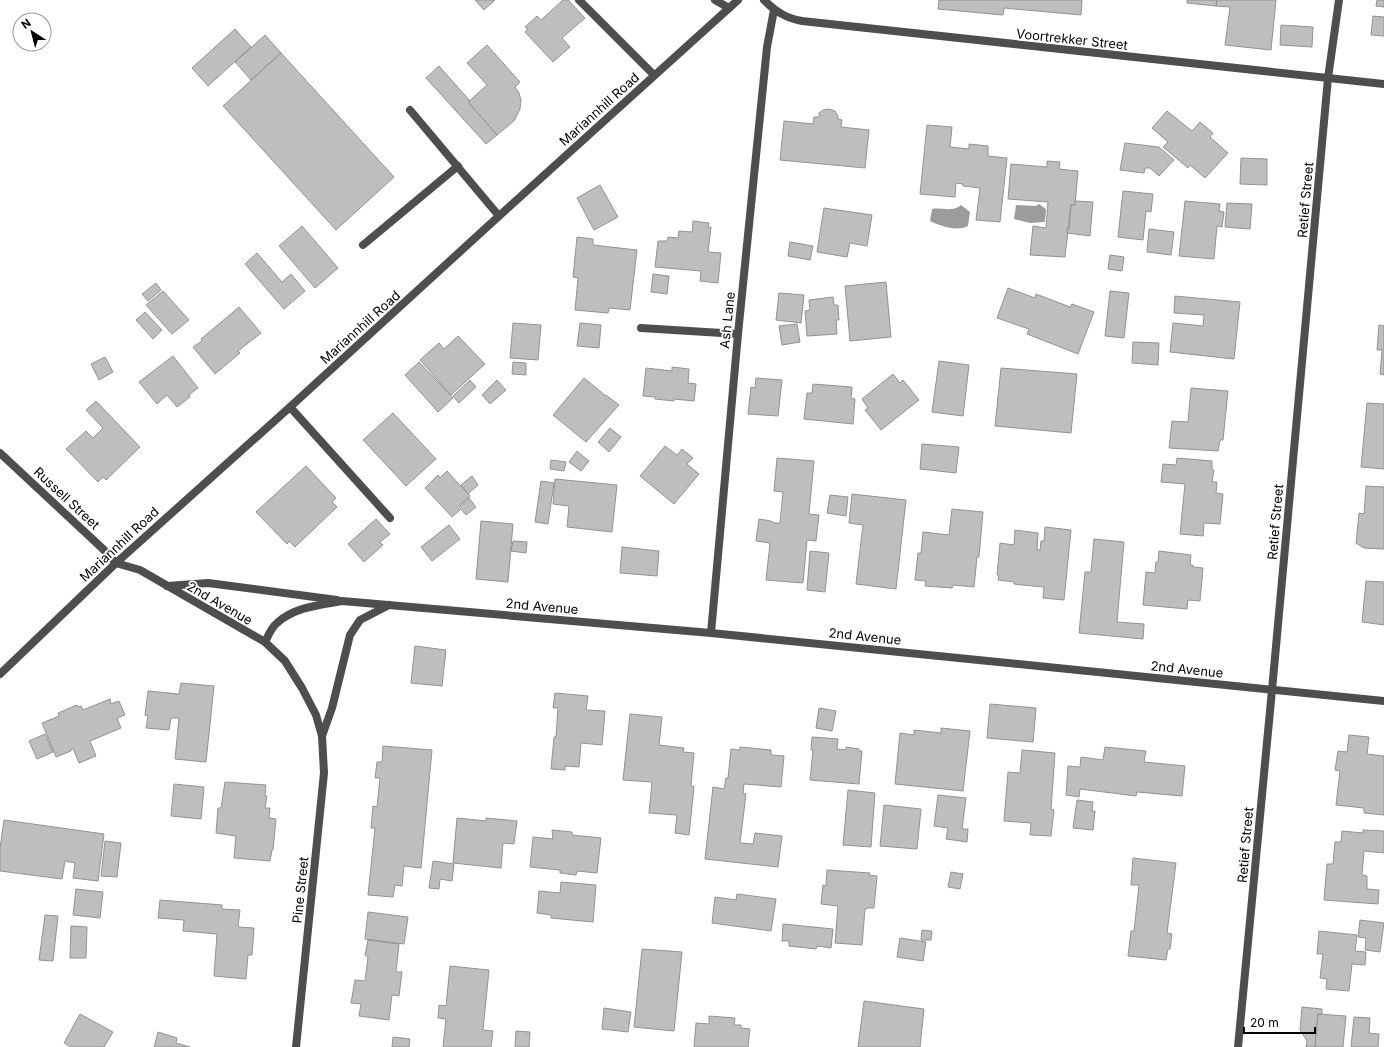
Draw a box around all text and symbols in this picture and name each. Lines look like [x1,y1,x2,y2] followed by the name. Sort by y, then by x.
[12,12,52,52] north arrow
[19,16,34,32] text: N
[1015,25,1129,53] street label: Voortrekker Street
[556,69,642,149] street label: Mariannhill Road
[1294,162,1316,238] street label: Retief Street
[317,287,403,367] street label: Mariannhill Road
[716,291,738,349] street label: Ash Lane
[31,464,103,532] street label: Russell Street
[1264,484,1286,560] street label: Retief Street
[76,503,162,585] street label: Mariannhill Road
[184,578,256,628] street label: 2nd Avenue
[505,595,579,617] street label: 2nd Avenue
[828,624,902,648] street label: 2nd Avenue
[1150,657,1224,681] street label: 2nd Avenue
[1234,807,1256,883] street label: Retief Street
[289,856,311,924] street label: Pine Street
[1244,1009,1315,1035] scale bar
[1250,1015,1279,1030] text: 20 m

